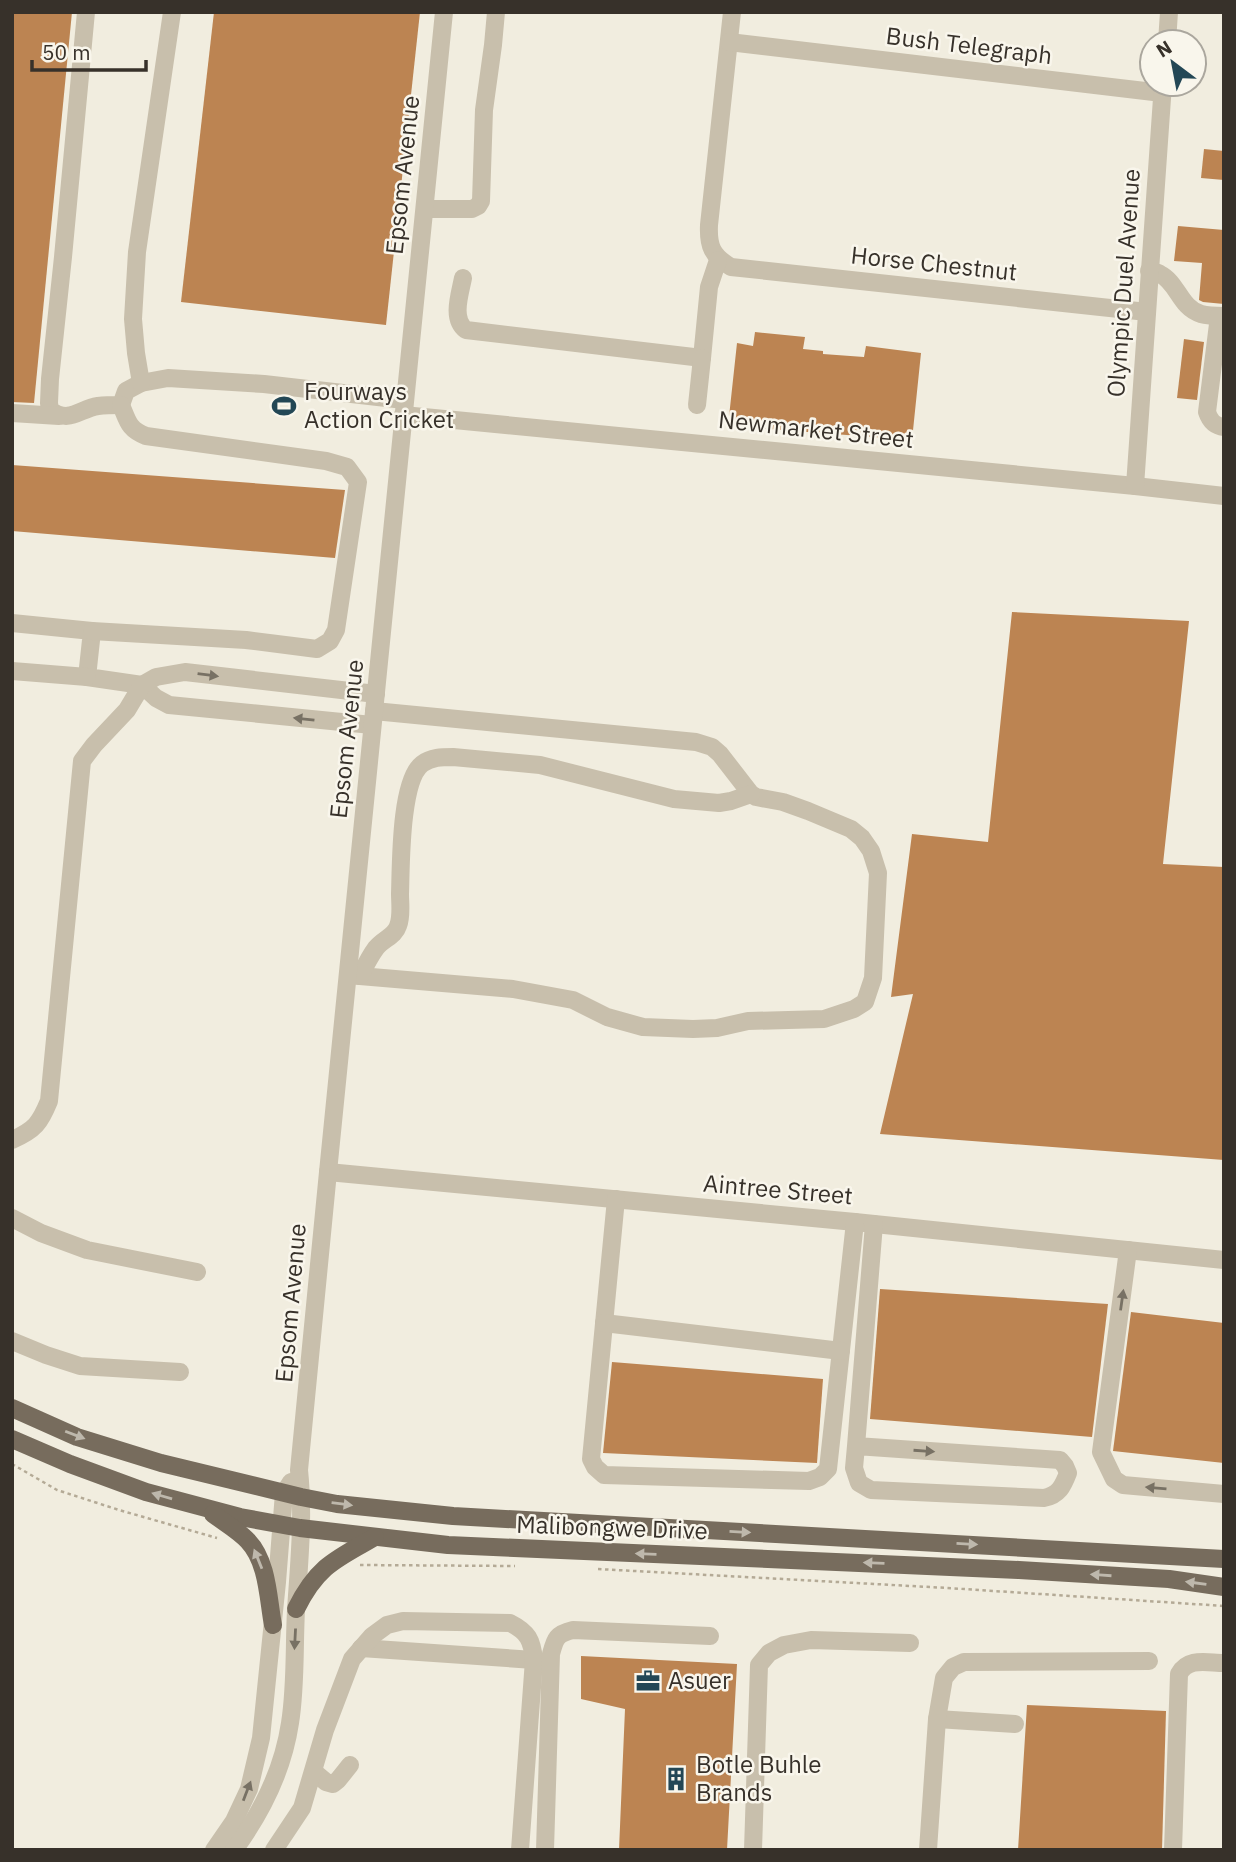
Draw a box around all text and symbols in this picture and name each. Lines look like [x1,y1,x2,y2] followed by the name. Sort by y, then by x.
[884,19,1054,71] street label: Bush Telegraph
[32,28,145,72] scale bar
[1138,28,1208,98] north arrow
[1152,35,1176,62] text: N
[42,38,91,66] text: 50 m
[378,94,426,256] street label: Epsom Avenue
[1099,168,1147,398] street label: Olympic Duel Avenue
[849,238,1019,288] street label: Horse Chestnut
[304,375,454,435] place label: Fourways Action Cricket
[270,392,298,420] sports icon: Fourways Action Cricket
[717,403,915,455] street label: Newmarket Street
[322,658,370,820] street label: Epsom Avenue
[197,669,219,680] one-way arrow
[293,713,315,724] one-way arrow
[702,1167,854,1211] street label: Aintree Street
[267,1222,313,1384] street label: Epsom Avenue
[1116,1289,1127,1311] one-way arrow
[64,1430,85,1441] one-way arrow
[913,1445,935,1456] one-way arrow
[1145,1482,1167,1493] one-way arrow
[151,1490,173,1501] one-way arrow
[331,1499,353,1510] one-way arrow
[516,1508,708,1546] street label: Malibongwe Drive
[729,1526,751,1537] one-way arrow
[956,1539,978,1550] one-way arrow
[253,1548,264,1569] one-way arrow
[635,1548,657,1559] one-way arrow
[862,1558,884,1569] one-way arrow
[1090,1569,1112,1580] one-way arrow
[1185,1577,1207,1588] one-way arrow
[290,1628,301,1650] one-way arrow
[668,1664,731,1696] place label: Asuer
[634,1667,662,1695] office icon: Asuer
[696,1748,822,1808] place label: Botle Buhle Brands
[662,1765,690,1793] building icon: Botle Buhle Brands
[242,1780,253,1801] one-way arrow

